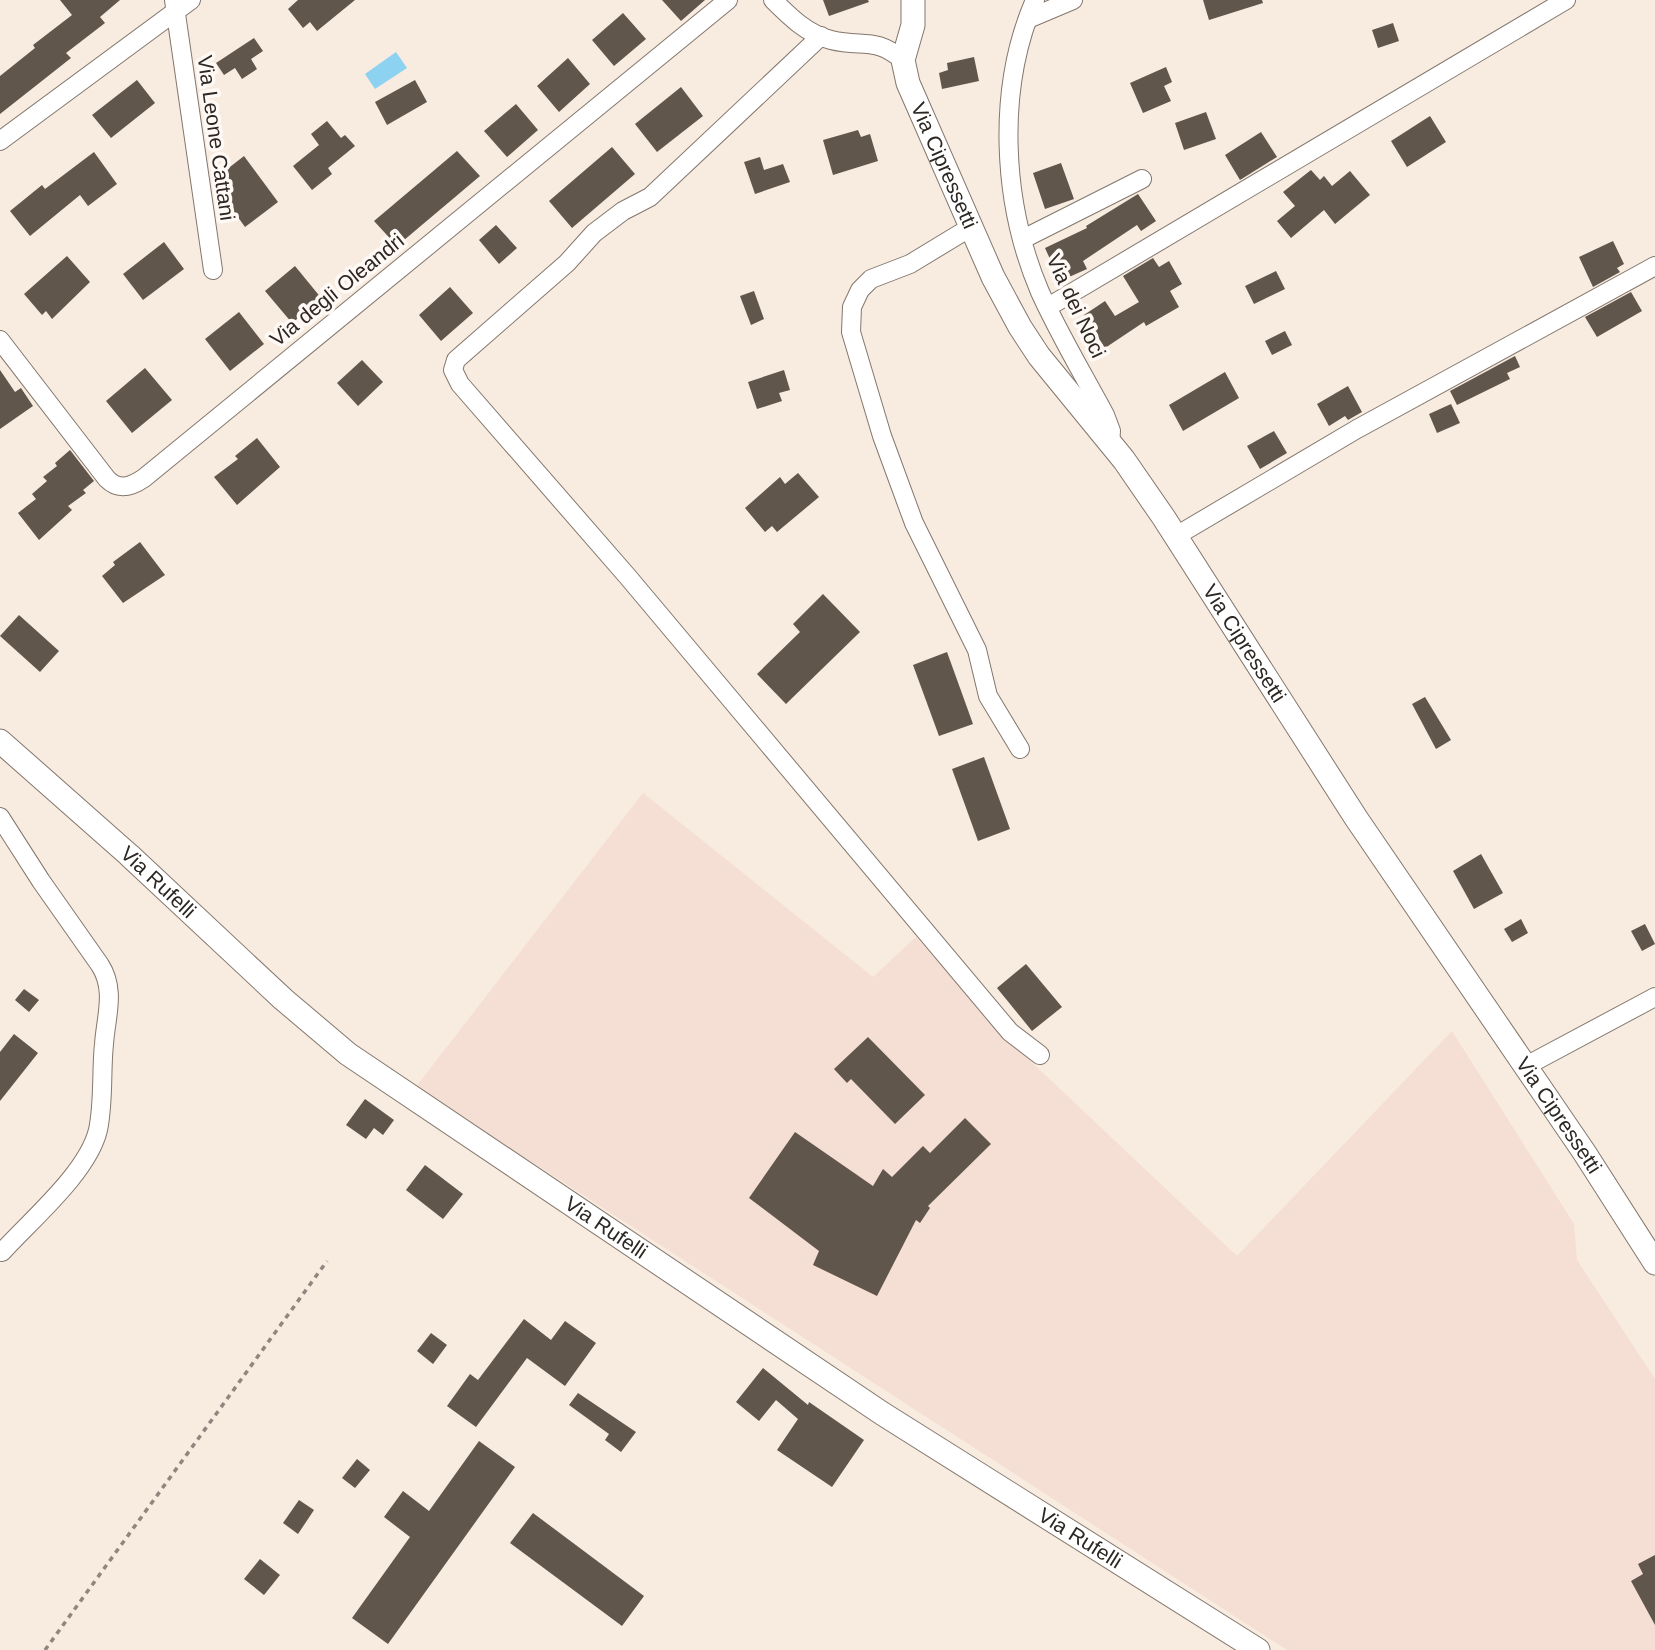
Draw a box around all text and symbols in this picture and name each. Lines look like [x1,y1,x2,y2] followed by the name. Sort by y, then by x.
[194,54,239,222] street label: Via Leone Cattani
[907,99,982,232] street label: Via Cipressetti
[265,229,408,351] street label: Via degli Oleandri
[1042,250,1110,361] street label: Via dei Noci
[1199,580,1291,706] street label: Via Cipressetti
[116,841,201,922] street label: Via Rufelli
[1512,1053,1606,1177] street label: Via Cipressetti
[561,1191,652,1263] street label: Via Rufelli
[1034,1503,1126,1573] street label: Via Rufelli

